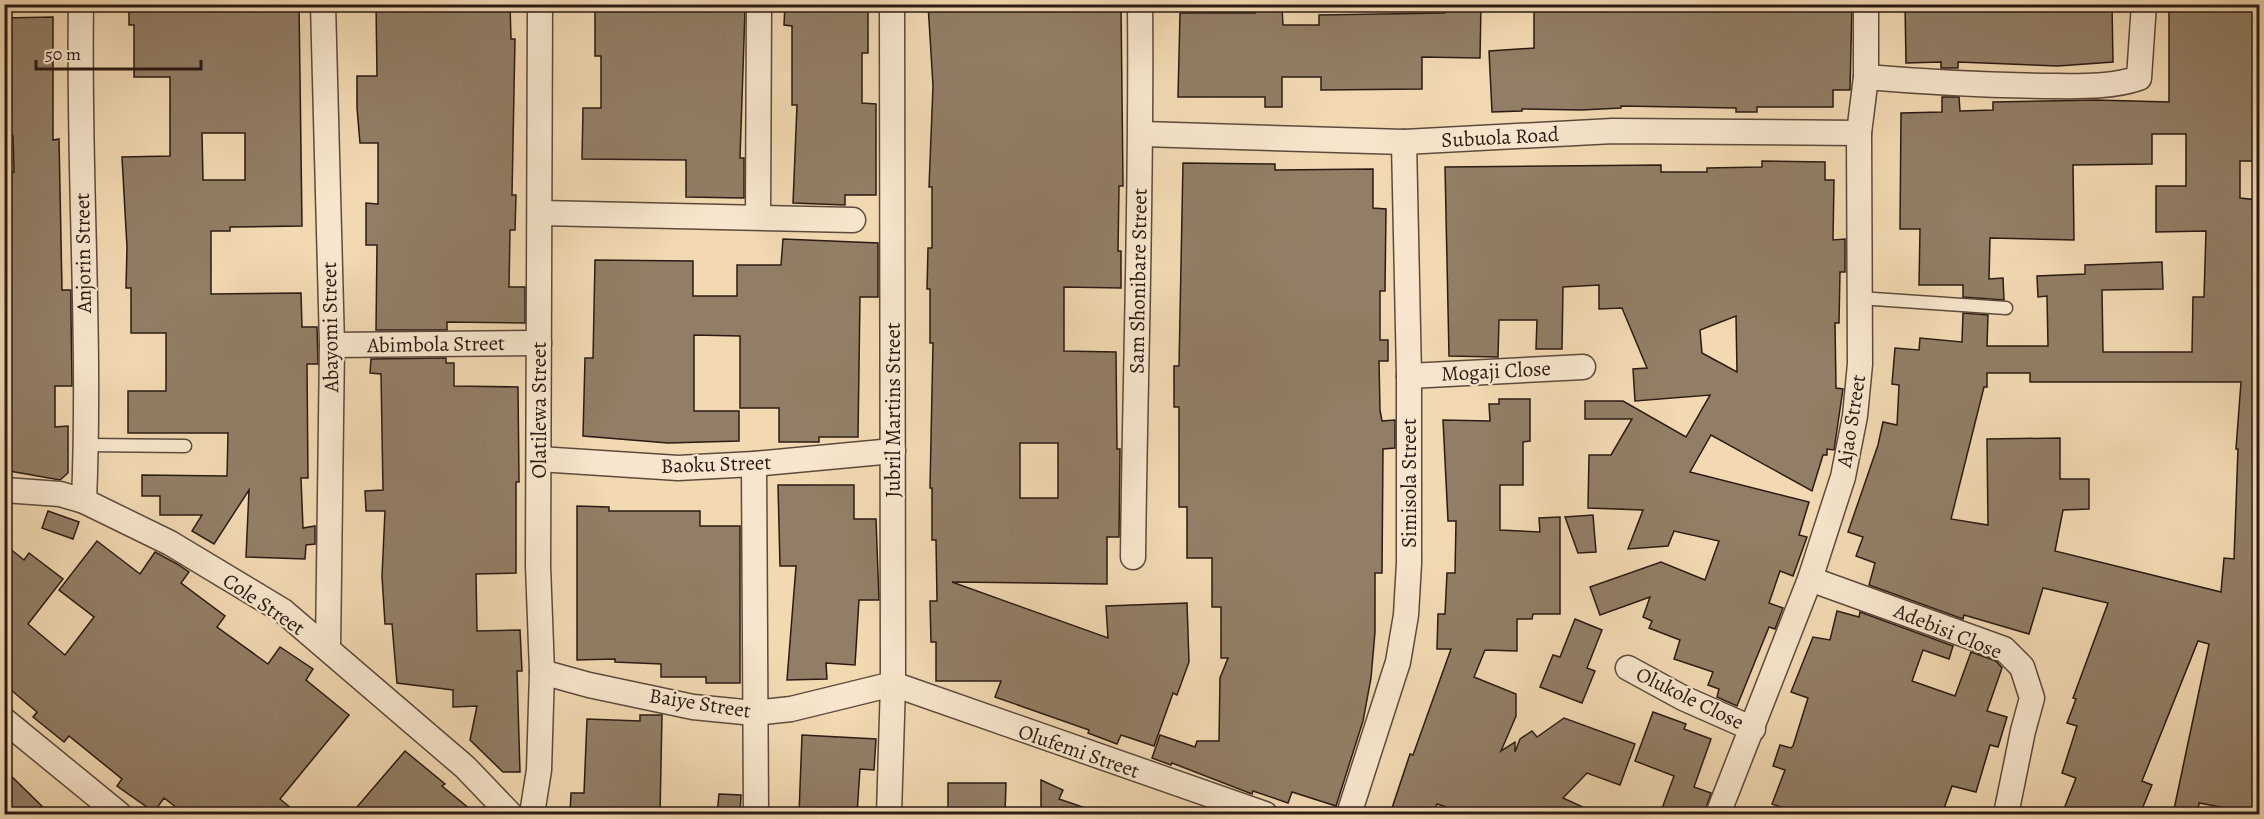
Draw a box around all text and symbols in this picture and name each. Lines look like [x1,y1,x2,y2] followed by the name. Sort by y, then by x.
[36,33,201,71] scale bar
[45,42,81,66] text: 50 m
[1440,120,1560,154] street label: Subuola Road
[1122,188,1154,374] street label: Sam Shonibare Street
[68,193,98,314] street label: Anjorin Street
[315,261,345,394] street label: Abayomi Street
[879,322,907,498] street label: Jubril Martins Street
[366,329,505,359] street label: Abimbola Street
[525,341,553,478] street label: Olatilewa Street
[1440,354,1552,388] street label: Mogaji Close
[1830,373,1872,470] street label: Ajao Street
[1395,418,1423,548] street label: Simisola Street
[660,448,772,480] street label: Baoku Street
[217,566,311,642] street label: Cole Street
[1889,596,2006,665] street label: Adebisi Close
[1631,660,1749,736] street label: Olukole Close
[647,681,753,725] street label: Baiye Street
[1015,717,1143,785] street label: Olufemi Street

